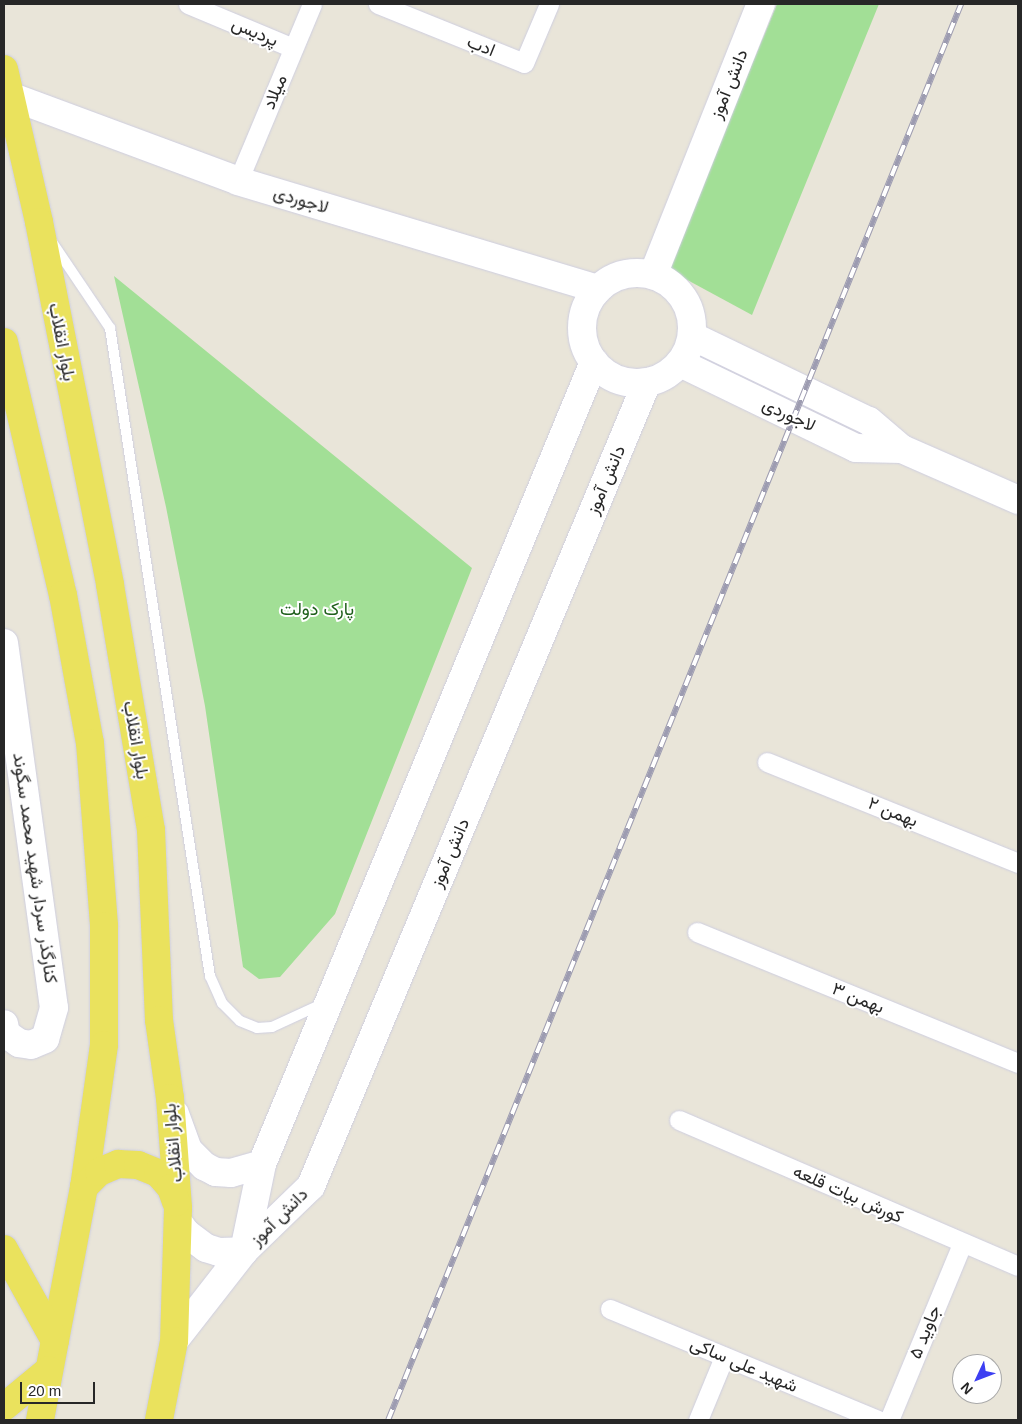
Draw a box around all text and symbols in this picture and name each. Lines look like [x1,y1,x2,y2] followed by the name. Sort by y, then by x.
[229,13,281,51] street label: پردیس
[464,31,498,61] street label: ادب
[705,46,753,122] street label: دانش آموز
[258,71,292,113] street label: میلاد
[271,181,331,219] street label: لاجوردی
[44,301,80,383] street label: بلوار انقلاب
[759,393,819,437] street label: لاجوردی
[582,442,630,518] street label: دانش آموز
[280,598,354,620] park label: پارک دولت
[118,699,154,781] street label: بلوار انقلاب
[8,751,62,985] street label: کنارگذر سردار شهید محمد سگوند
[865,792,921,832] street label: بهمن ۲
[426,815,474,891] street label: دانش آموز
[829,978,887,1018] street label: بهمن ۳
[159,1103,187,1183] street label: بلوار انقلاب
[790,1160,906,1228] street label: کورش بیات قلعه
[246,1184,312,1250] street label: دانش آموز
[905,1302,945,1362] street label: جاوید ۵
[687,1333,801,1397] street label: شهید علی ساکی
[952,1354,1002,1404] north arrow
[22,1372,98,1404] scale bar
[957,1379,976,1398] text: N
[28,1382,61,1399] text: 20 m

